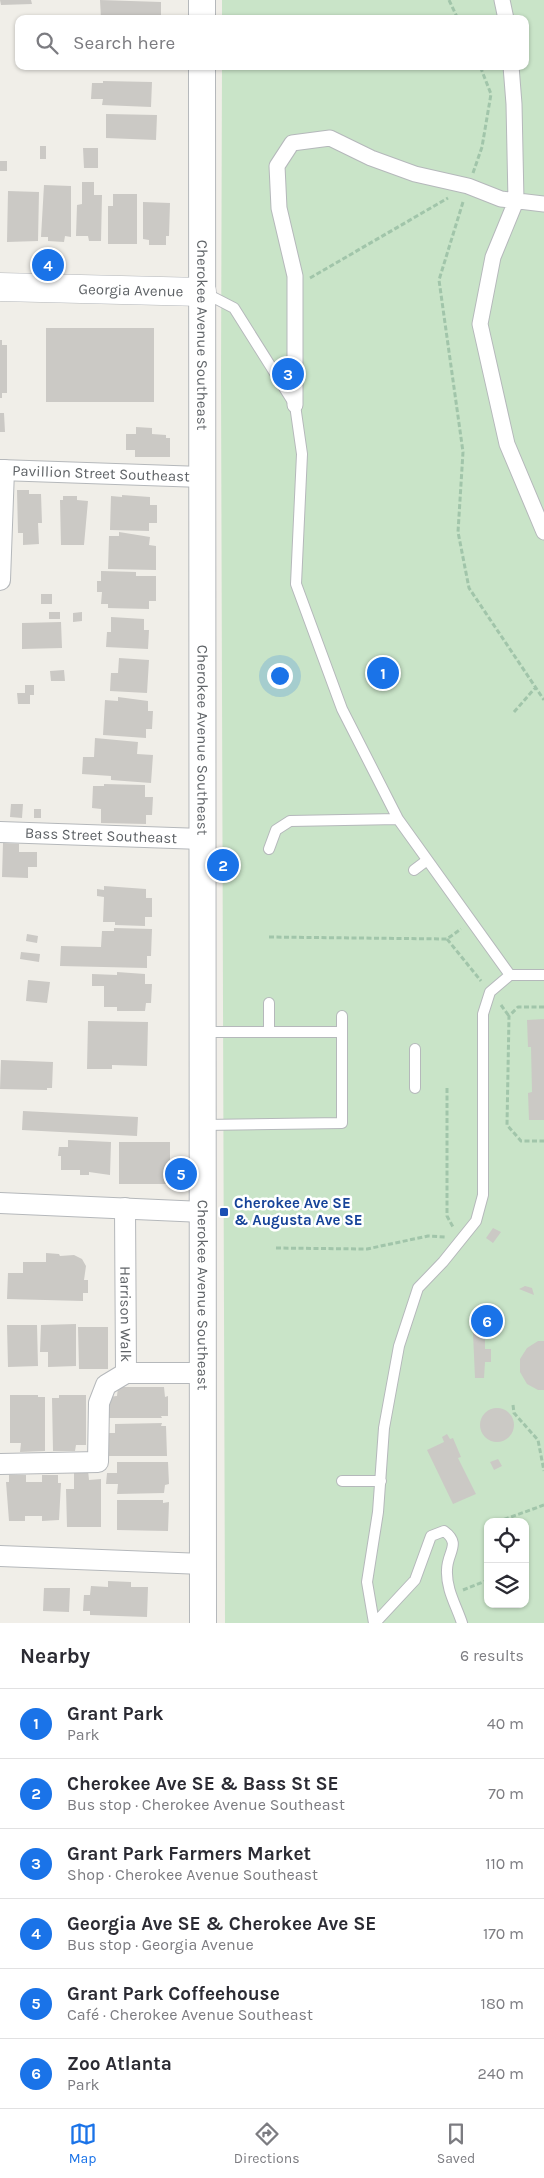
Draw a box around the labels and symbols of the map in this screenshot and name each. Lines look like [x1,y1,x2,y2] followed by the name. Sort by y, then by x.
[193,240,211,431] street label: Cherokee Avenue Southeast
[32,246,64,284] pin: 4
[78,280,184,301] street label: Georgia Avenue
[272,355,304,393] pin: 3
[12,461,190,486] street label: Pavillion Street Southeast
[193,645,211,836] street label: Cherokee Avenue Southeast
[367,654,399,692] pin: 1
[267,663,293,689] your location
[25,824,178,847] street label: Bass Street Southeast
[207,846,239,884] pin: 2
[165,1155,197,1193] pin: 5
[234,1194,363,1229] place label: Cherokee Ave SE & Augusta Ave SE
[194,1200,212,1391] street label: Cherokee Avenue Southeast
[218,1206,230,1218] marker: Cherokee Ave SE & Augusta Ave SE
[116,1266,135,1362] street label: Harrison Walk
[471,1302,503,1340] pin: 6

